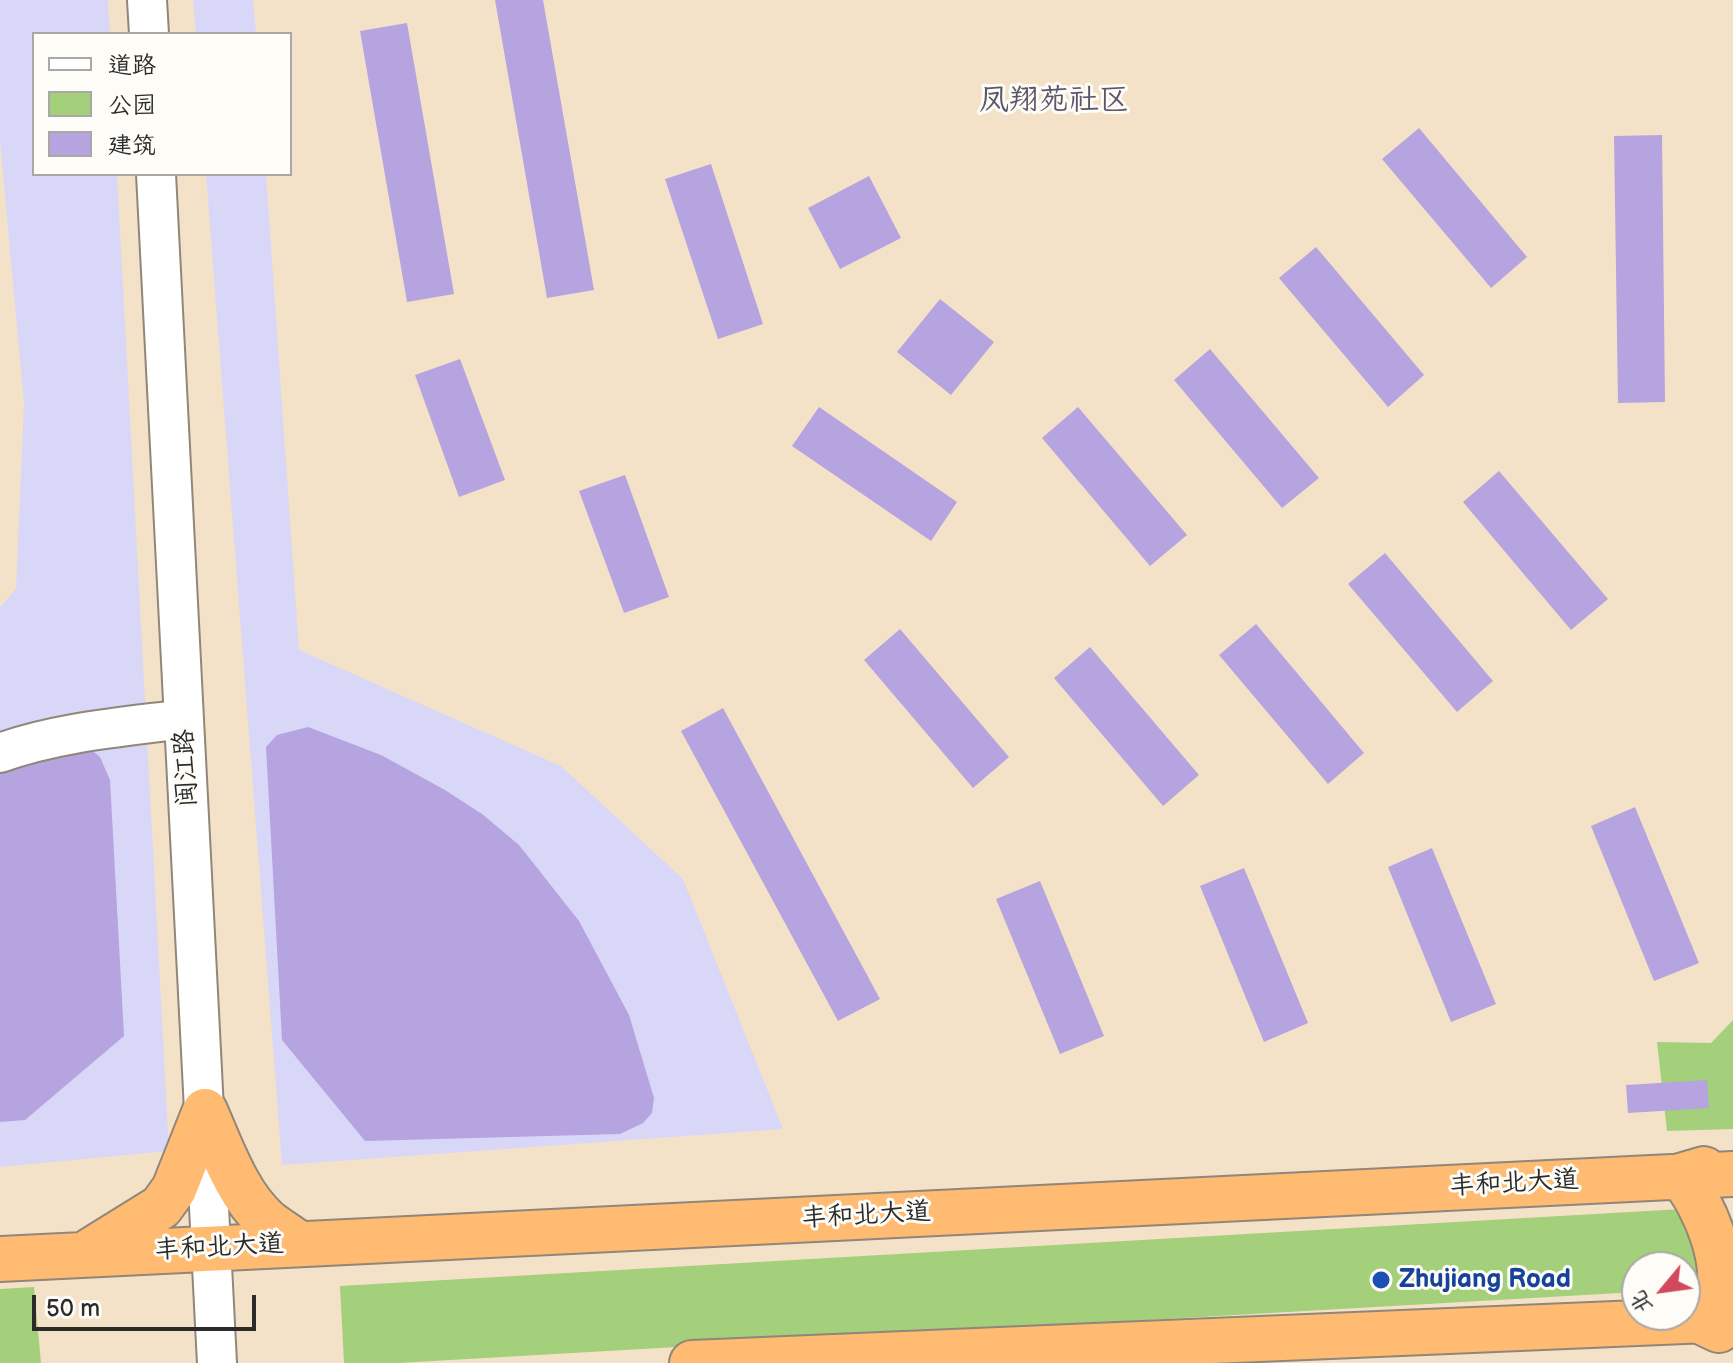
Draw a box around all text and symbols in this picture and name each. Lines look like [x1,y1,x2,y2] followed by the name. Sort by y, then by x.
[32,32,292,176] legend
[108,51,156,80] text: 道路
[979,83,1129,119] district label: 凤翔苑社区
[108,91,156,120] text: 公园
[108,131,156,160] text: 建筑
[169,728,205,808] street label: 闽江路
[1448,1165,1580,1203] street label: 丰和北大道
[800,1197,932,1235] street label: 丰和北大道
[153,1229,285,1267] street label: 丰和北大道
[1621,1251,1701,1331] north arrow
[1399,1264,1571,1296] place label: Zhujiang Road
[1370,1269,1392,1291] marker: Zhujiang Road
[36,1279,260,1329] scale bar
[1624,1286,1658,1318] text: 北
[46,1294,100,1323] text: 50 m

